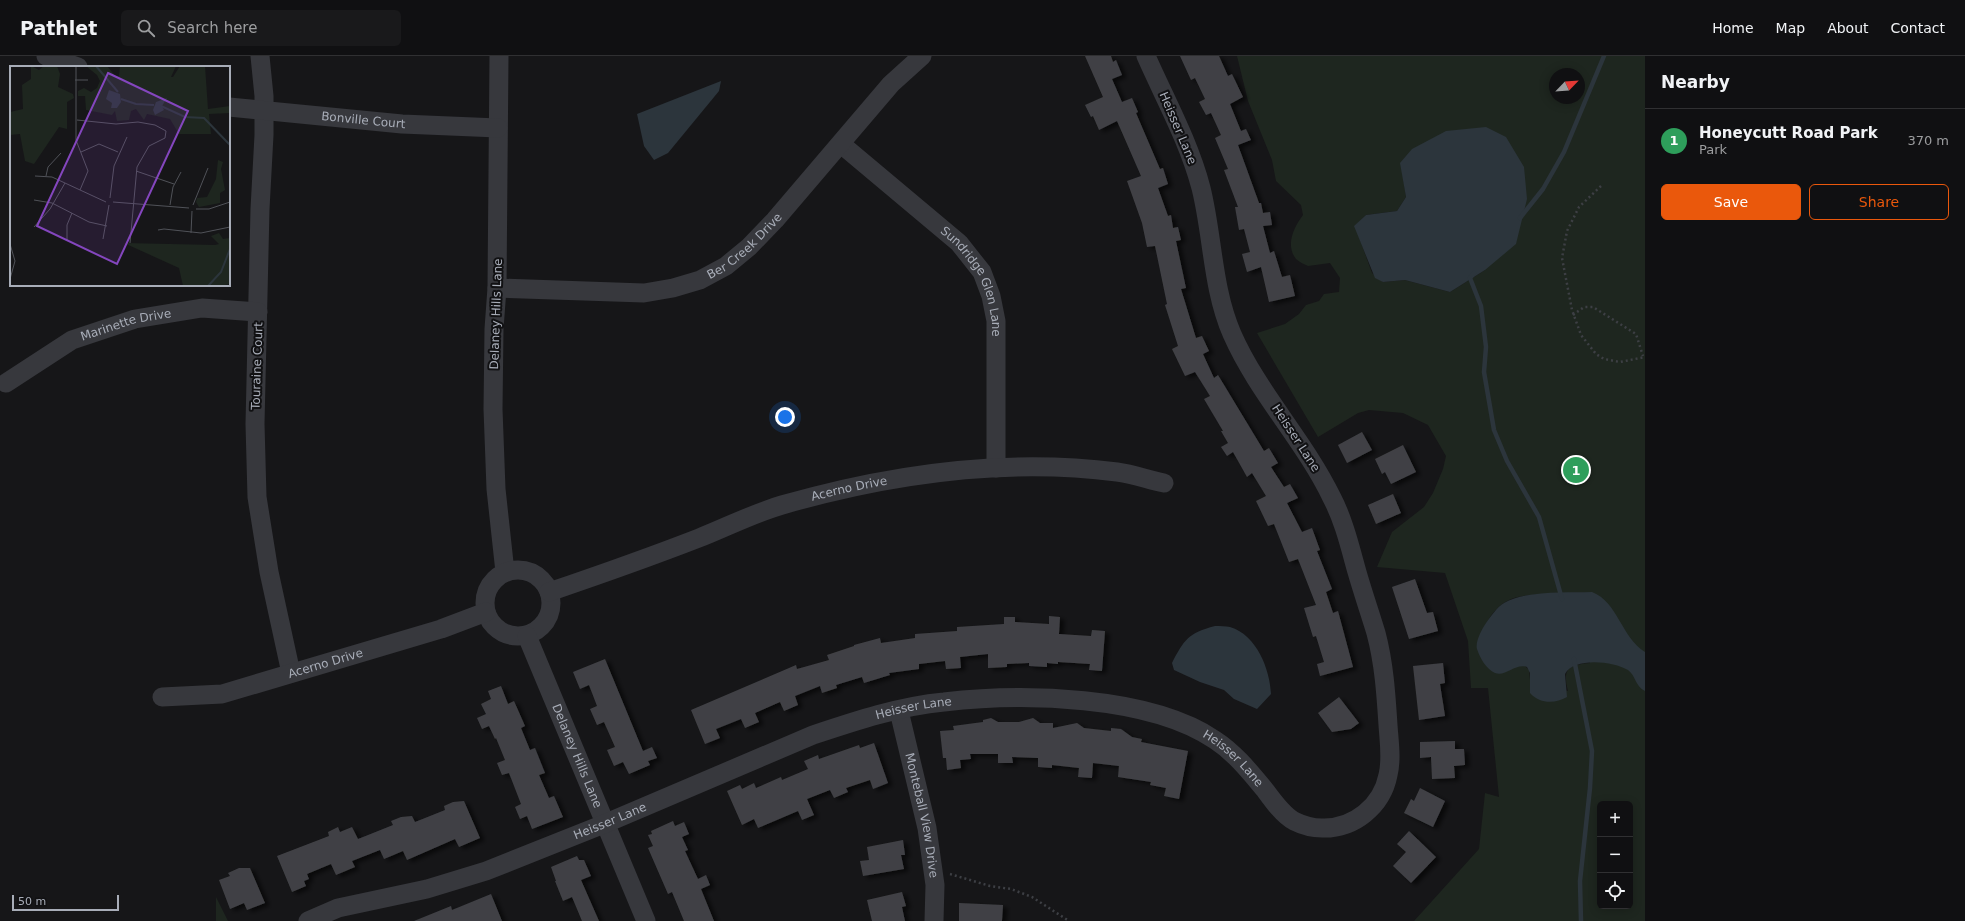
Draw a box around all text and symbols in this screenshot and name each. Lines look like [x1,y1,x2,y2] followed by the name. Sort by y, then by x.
[121,10,401,46] search box
[20,17,97,39] text: Pathlet
[135,17,157,39] icon: search
[167,19,257,37] text: Search here
[1712,20,1754,36] text: Home
[1776,20,1805,36] text: Map
[1827,20,1869,36] text: About
[1891,20,1945,36] text: Contact
[10,66,230,286] inset map
[1549,68,1585,104] north arrow
[1661,72,1730,92] text: Nearby
[1156,90,1200,166] street label: Heisser Lane
[321,109,406,131] street label: Bonville Court
[1699,124,1878,142] text: Honeycutt Road Park
[1669,133,1679,148] text: 1
[1907,133,1949,148] text: 370 m
[1699,142,1727,157] text: Park
[1661,184,1801,220] button: Save
[1809,184,1949,220] button: Share
[704,210,785,282] street label: Ber Creek Drive
[938,224,1003,337] street label: Sundridge Glen Lane
[487,258,505,370] street label: Delaney Hills Lane
[79,306,172,344] street label: Marinette Drive
[248,322,266,411] street label: Touraine Court
[1269,402,1323,474] street label: Heisser Lane
[775,407,795,427] your location
[1563,455,1589,485] pin: 1
[810,474,888,504] street label: Acerno Drive
[286,646,365,681] street label: Acerno Drive
[874,694,952,722] street label: Heisser Lane
[549,702,605,810] street label: Delaney Hills Lane
[1200,727,1266,790] street label: Heisser Lane
[902,752,941,879] street label: Monteball View Drive
[572,800,648,842] street label: Heisser Lane
[1597,801,1633,909] map controls
[1597,801,1633,837] button: +
[1597,837,1633,873] button: −
[1597,873,1633,909] button: locate
[12,893,119,912] scale bar
[18,895,46,908] text: 50 m

